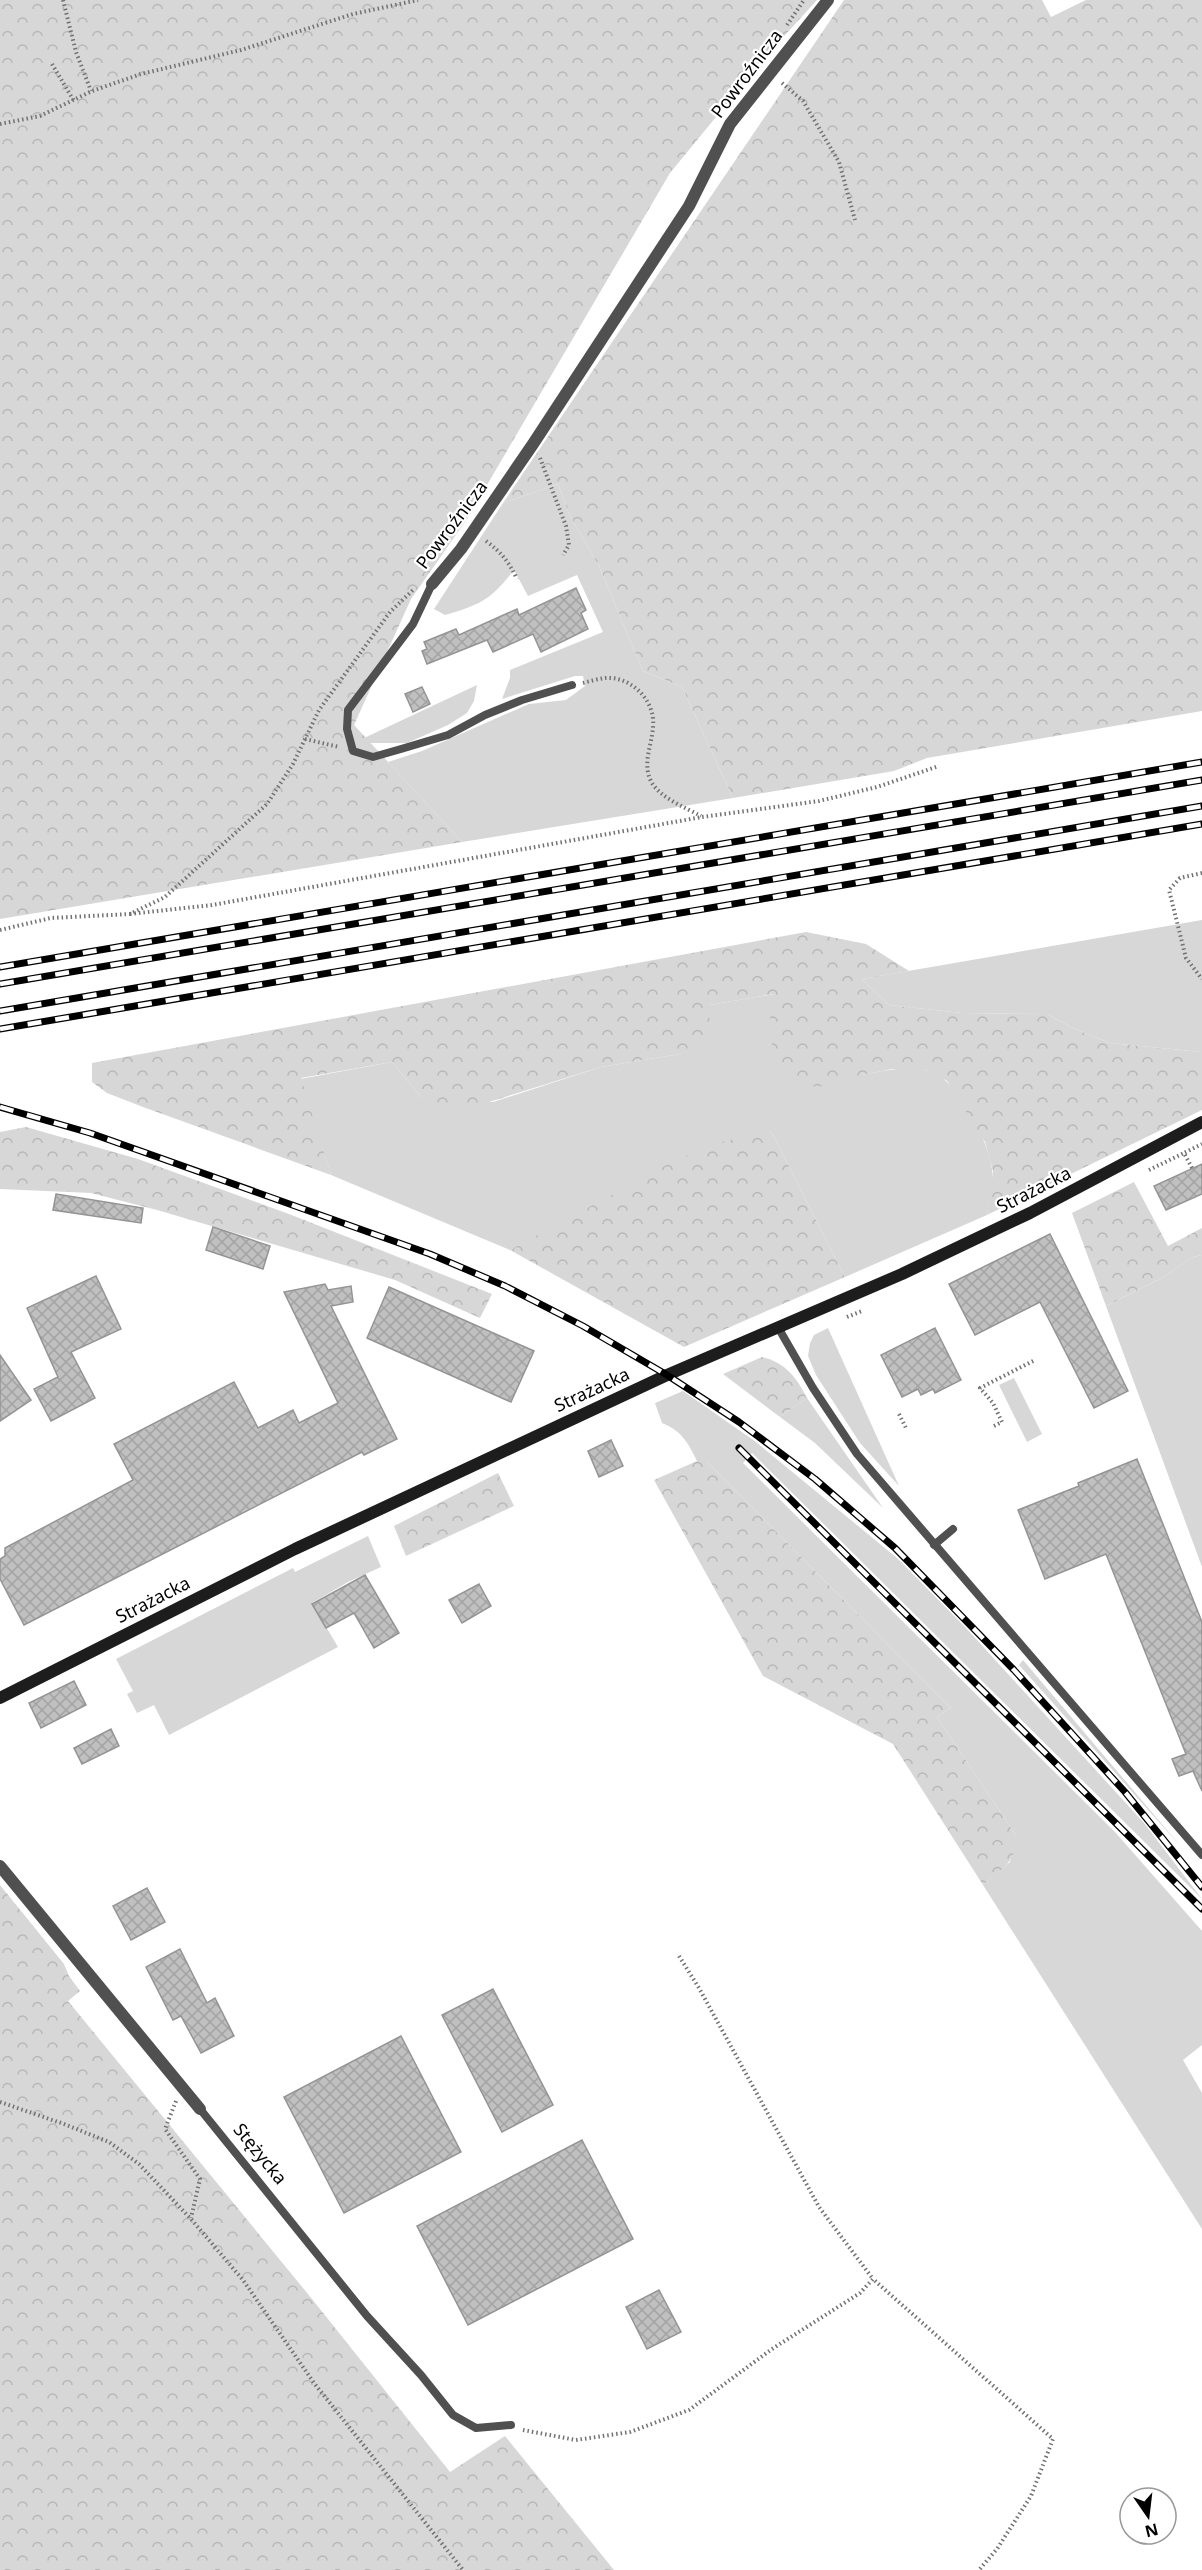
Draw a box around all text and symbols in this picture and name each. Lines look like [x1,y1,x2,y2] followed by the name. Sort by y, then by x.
[705,24,787,122] street label: Powroźnicza
[410,475,492,573] street label: Powroźnicza
[992,1160,1075,1218] street label: Strażacka
[550,1361,633,1417] street label: Strażacka
[111,1570,194,1628] street label: Strażacka
[229,2118,293,2189] street label: Stężycka
[1118,2486,1178,2546] north arrow
[1143,2518,1161,2543] text: N

